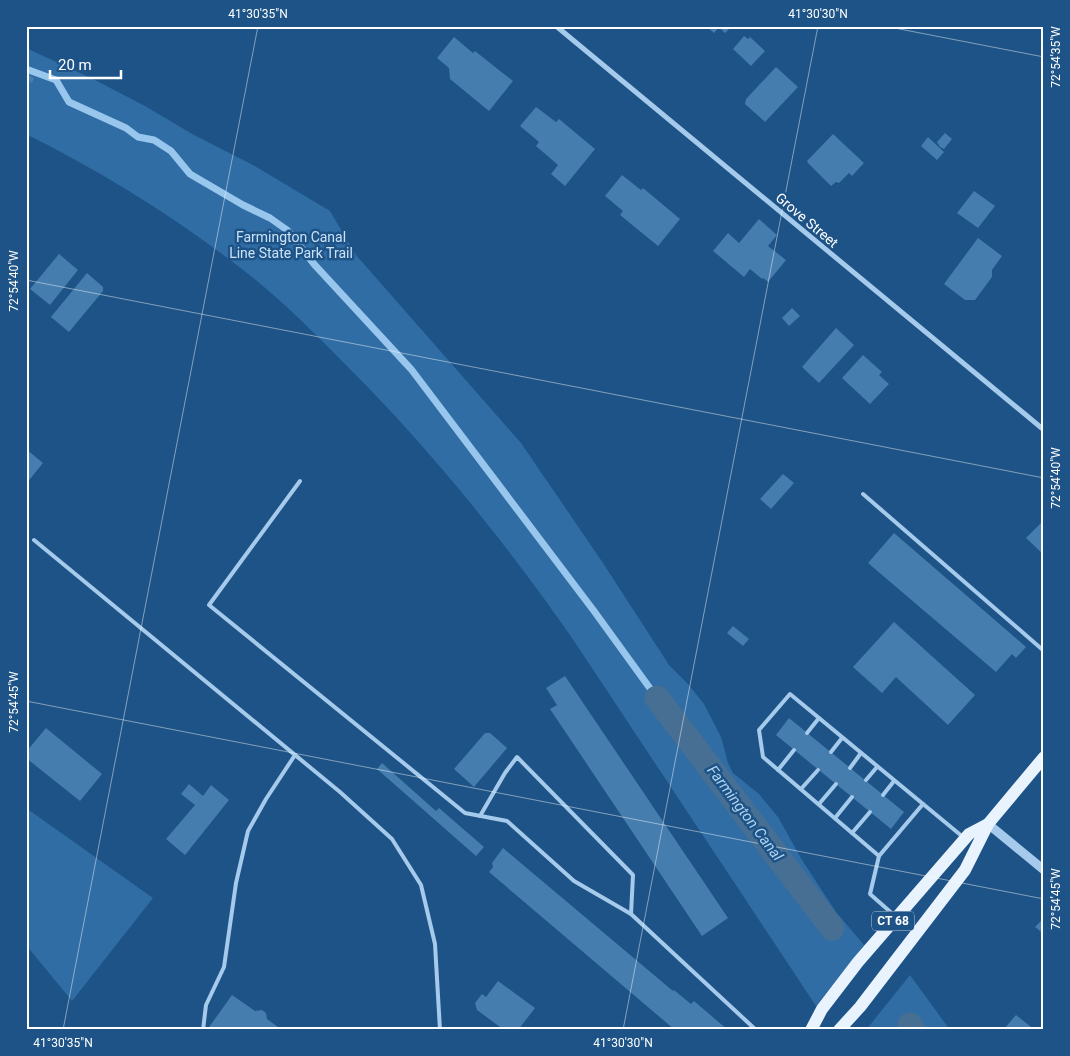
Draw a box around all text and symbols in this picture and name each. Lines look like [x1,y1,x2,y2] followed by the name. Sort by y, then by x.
[228,7,288,21] text: 41°30'35"N
[788,7,848,21] text: 41°30'30"N
[1049,26,1063,88] text: 72°54'35"W
[50,48,121,80] scale bar
[58,56,92,74] text: 20 m
[773,189,842,251] street label: Grove Street
[229,229,353,261] park label: Farmington Canal Line State Park Trail
[7,250,21,312] text: 72°54'40"W
[1049,447,1063,509] text: 72°54'40"W
[7,671,21,733] text: 72°54'45"W
[703,762,787,865] water label: Farmington Canal
[1049,868,1063,930] text: 72°54'45"W
[872,911,914,930] road number: CT 68
[33,1036,93,1050] text: 41°30'35"N
[593,1036,653,1050] text: 41°30'30"N

